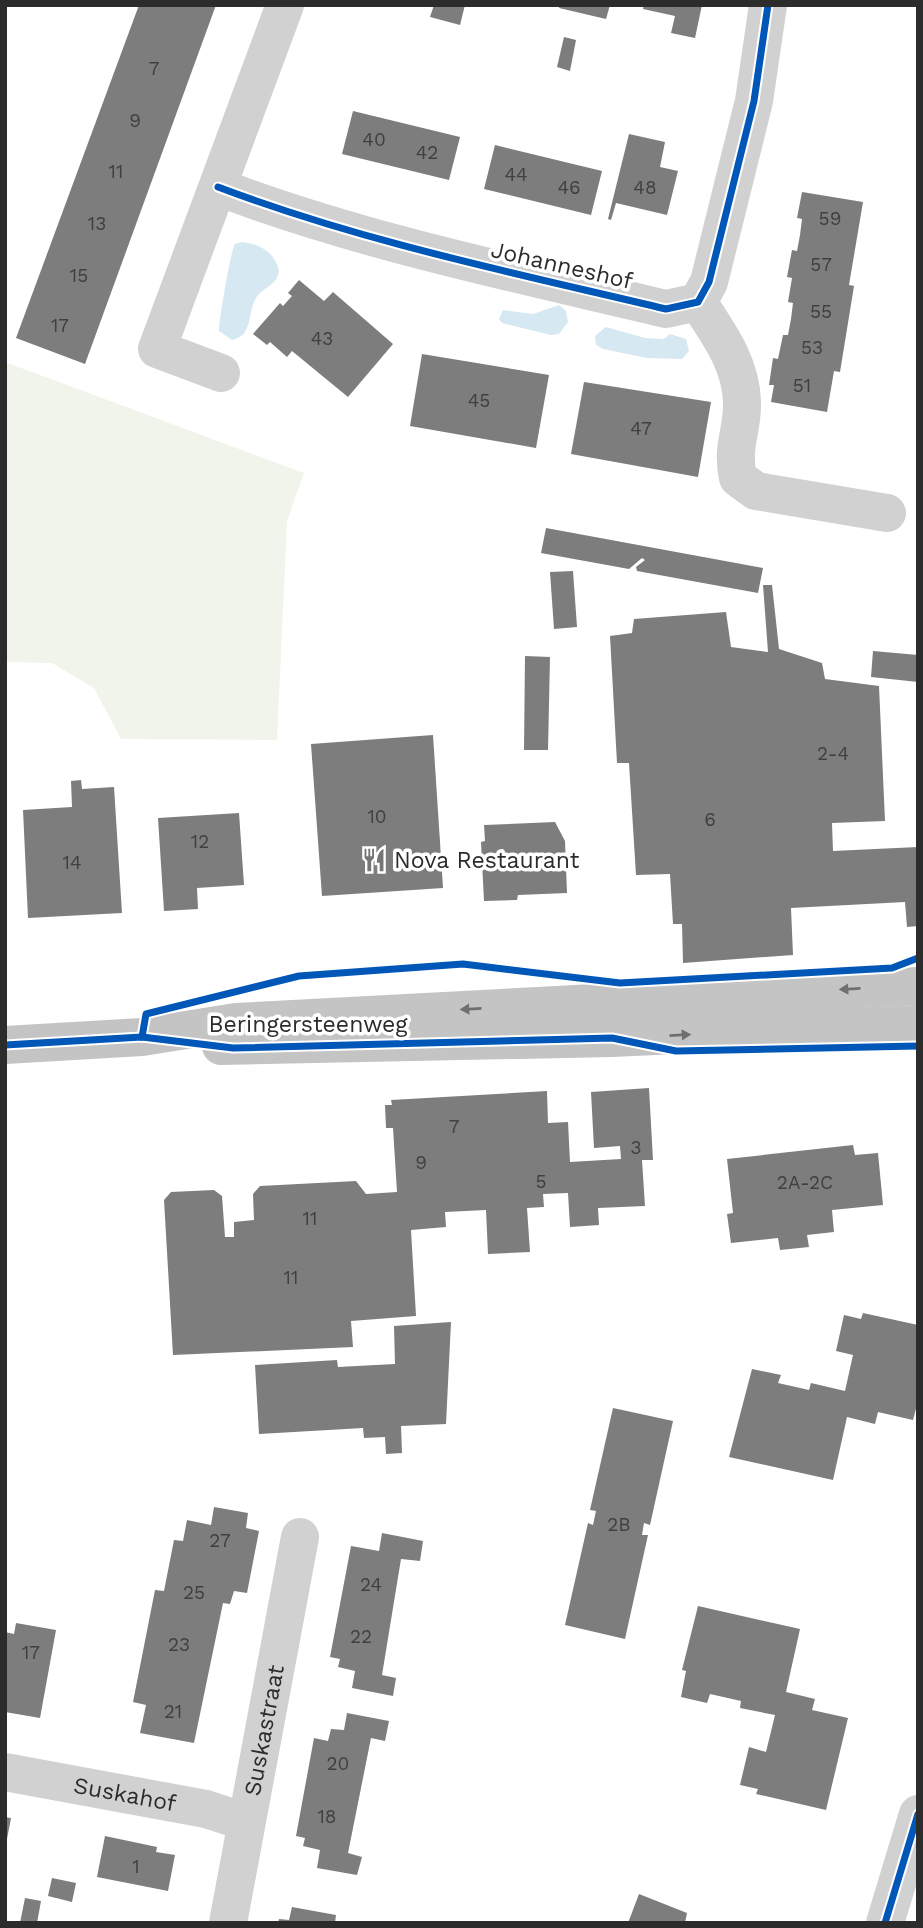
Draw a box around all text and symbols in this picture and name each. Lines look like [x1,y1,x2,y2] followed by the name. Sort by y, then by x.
[149,57,159,80] house number: 7
[129,109,141,132] house number: 9
[362,128,386,151] house number: 40
[416,141,438,164] house number: 42
[109,160,123,183] house number: 11
[504,163,528,186] house number: 44
[557,176,581,199] house number: 46
[633,176,657,199] house number: 48
[819,207,841,230] house number: 59
[88,212,106,235] house number: 13
[488,236,635,295] street label: Johanneshof
[810,253,832,276] house number: 57
[70,264,88,287] house number: 15
[810,300,832,323] house number: 55
[51,314,69,337] house number: 17
[311,327,333,350] house number: 43
[801,336,823,359] house number: 53
[793,374,811,397] house number: 51
[468,389,490,412] house number: 45
[630,417,652,440] house number: 47
[817,742,849,765] house number: 2-4
[367,805,387,828] house number: 10
[704,808,716,831] house number: 6
[191,830,209,853] house number: 12
[360,846,388,874] restaurant icon: Nova Restaurant
[394,847,580,874] place label: Nova Restaurant
[62,851,82,874] house number: 14
[838,984,860,995] one-way arrow
[460,1003,482,1014] one-way arrow
[208,1011,408,1038] street label: Beringersteenweg
[669,1029,691,1040] one-way arrow
[449,1115,459,1138] house number: 7
[630,1136,642,1159] house number: 3
[415,1151,427,1174] house number: 9
[535,1170,547,1193] house number: 5
[777,1171,833,1194] house number: 2A-2C
[303,1207,317,1230] house number: 11
[284,1266,298,1289] house number: 11
[607,1513,631,1536] house number: 2B
[209,1529,231,1552] house number: 27
[360,1573,382,1596] house number: 24
[183,1581,205,1604] house number: 25
[350,1625,372,1648] house number: 22
[168,1633,190,1656] house number: 23
[22,1641,40,1664] house number: 17
[239,1662,290,1798] street label: Suskastraat
[164,1700,182,1723] house number: 21
[327,1752,349,1775] house number: 20
[71,1772,178,1817] street label: Suskahof
[317,1805,337,1828] house number: 18
[132,1855,140,1878] house number: 1

